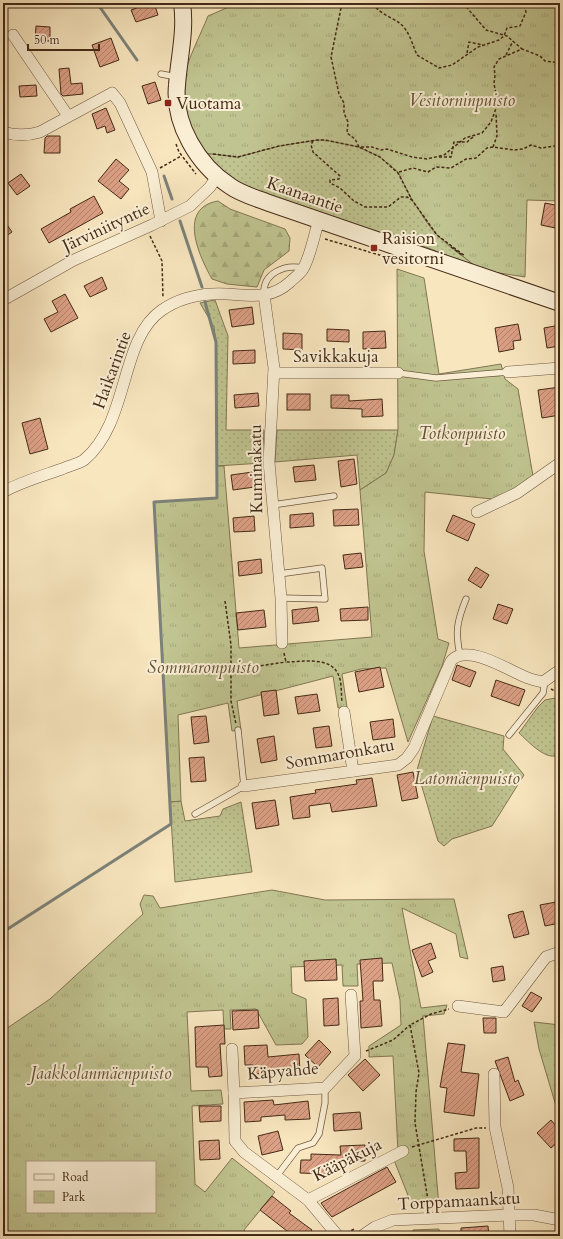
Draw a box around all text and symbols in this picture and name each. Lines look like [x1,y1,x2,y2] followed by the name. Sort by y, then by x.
[28,26,99,52] scale bar
[34,32,61,48] text: 50 m
[409,89,515,112] park label: Vesitorninpuisto
[176,92,242,115] place label: Vuotama
[163,98,173,108] marker: Vuotama
[264,171,346,219] street label: Kaanaantie
[56,197,153,259] street label: Järviniityntie
[382,227,444,270] place label: Raision vesitorni
[369,243,379,253] marker: Raision vesitorni
[87,328,137,412] street label: Haikarintie
[293,345,379,368] street label: Savikkakuja
[419,422,506,445] park label: Totkonpuisto
[244,424,268,514] street label: Kuminakatu
[147,656,259,679] park label: Sommaronpuisto
[284,733,396,775] street label: Sommaronkatu
[414,767,520,790] park label: Latomäenpuisto
[246,1056,320,1086] street label: Käpyahde
[26,1062,172,1085] park label: Jaakkolanmäenpuisto
[308,1132,386,1187] street label: Kääpäkuja
[26,1161,156,1213] legend
[62,1169,89,1185] text: Road
[397,1186,521,1216] street label: Torppamaankatu
[62,1189,86,1205] text: Park

